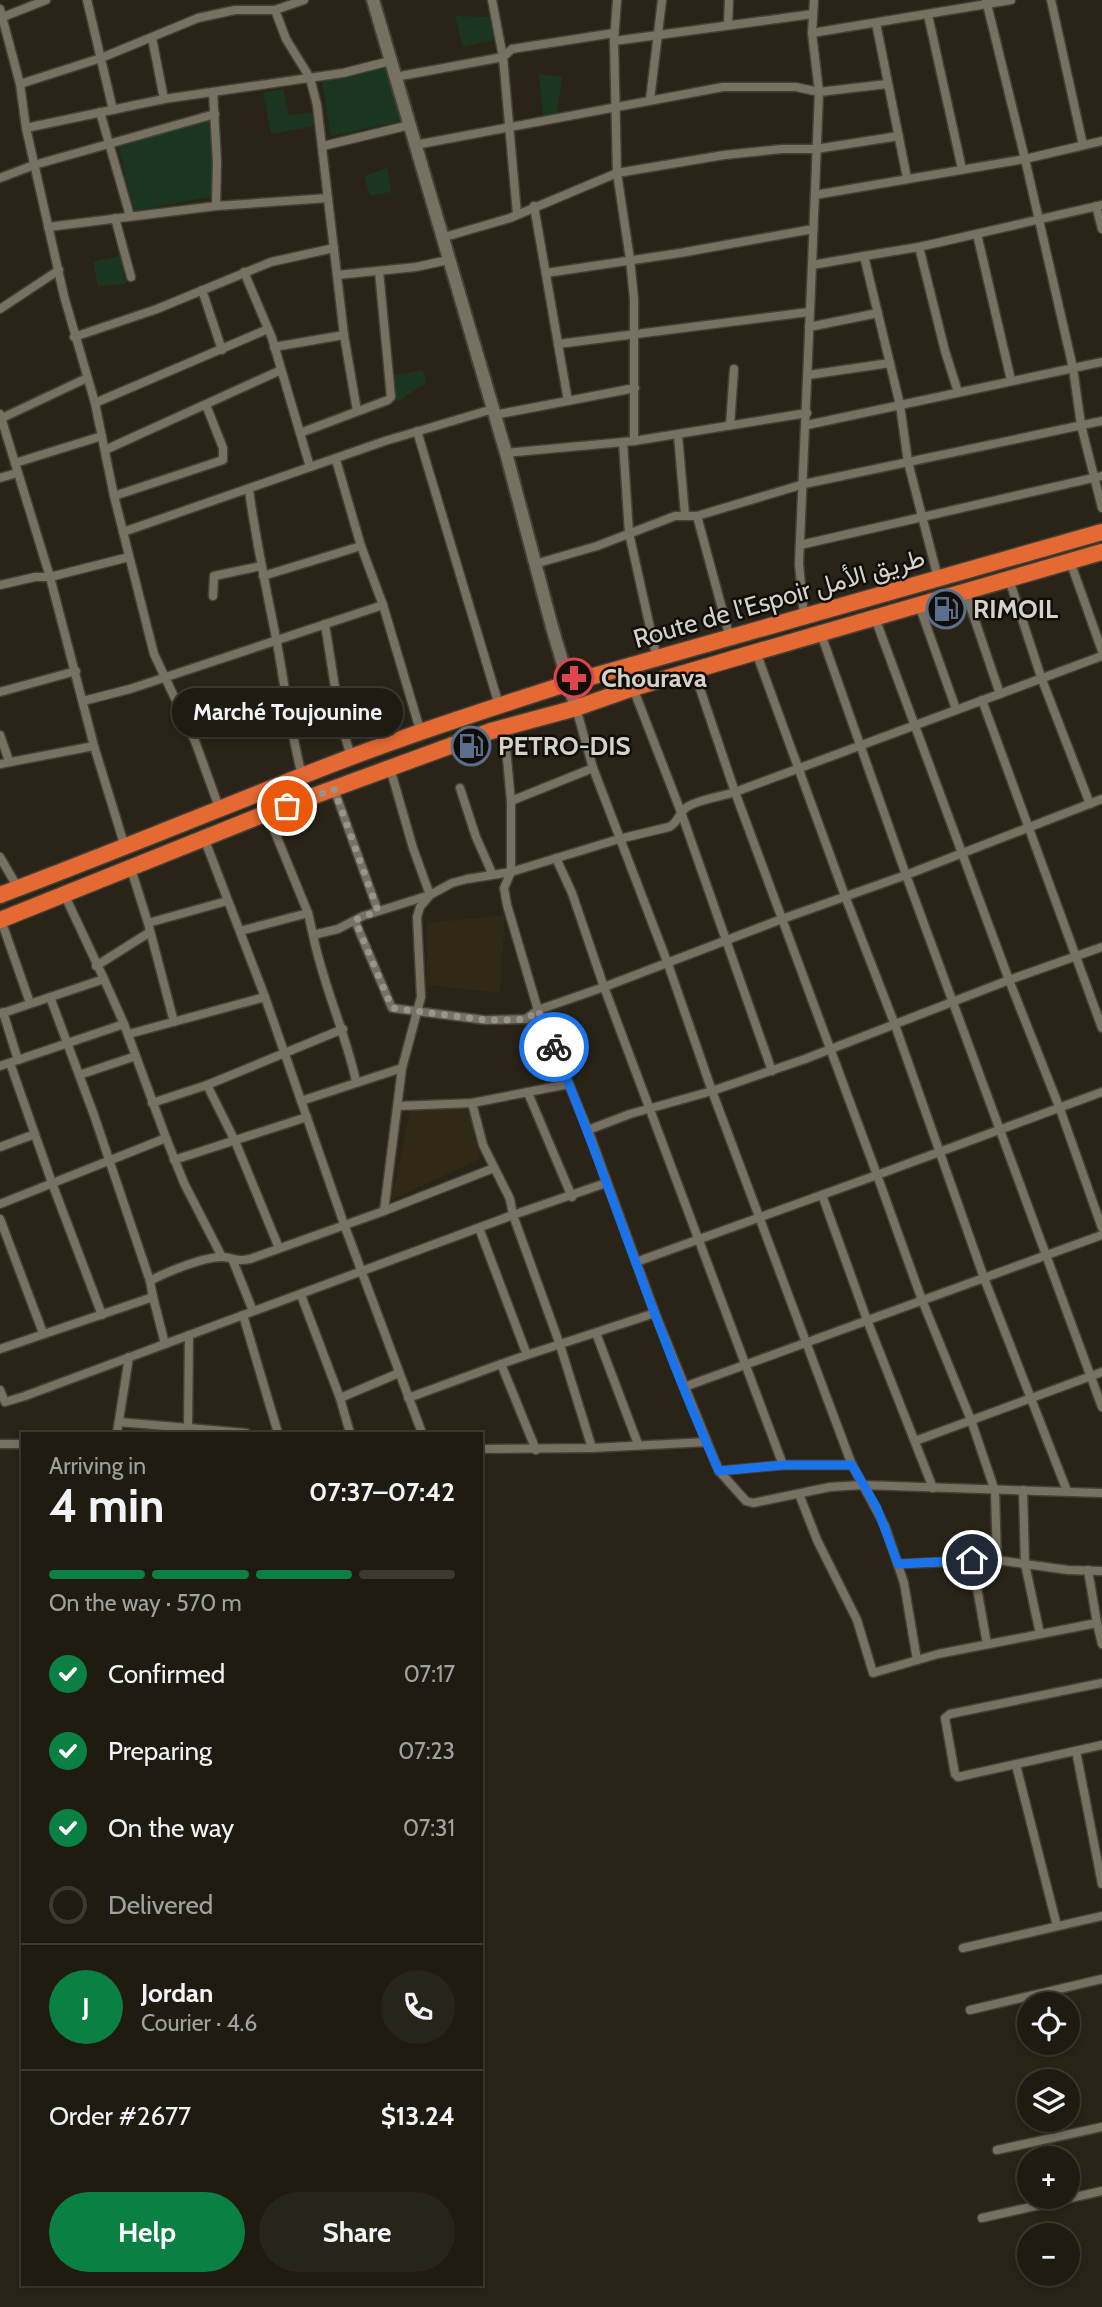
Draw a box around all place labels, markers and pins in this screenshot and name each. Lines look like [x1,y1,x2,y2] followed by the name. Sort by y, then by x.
[925,588,967,630] fuel station icon: RIMOIL
[973,593,1058,625] place label: RIMOIL
[553,657,595,699] pharmacy icon: Chourava
[601,662,707,694] place label: Chourava
[172,687,402,736] callout: Marché Toujounine
[450,725,492,767] fuel station icon: PETRO-DIS
[498,730,631,762] place label: PETRO-DIS
[257,776,317,836] pin
[942,1530,1002,1590] pin

